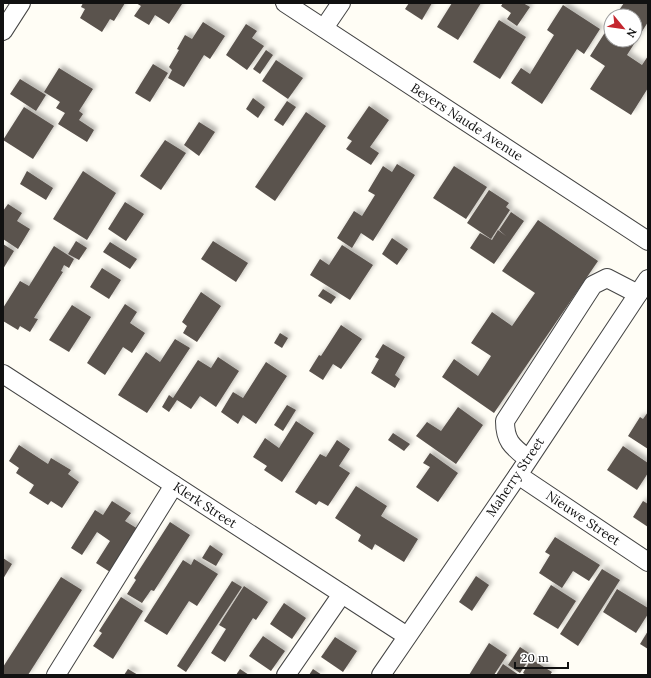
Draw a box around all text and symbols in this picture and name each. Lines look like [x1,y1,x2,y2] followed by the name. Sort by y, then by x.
[603,8,643,48] north arrow
[623,26,640,40] text: N
[408,79,526,165] street label: Beyers Naude Avenue
[482,434,548,520] street label: Maherry Street
[170,478,240,532] street label: Klerk Street
[543,487,623,549] street label: Nieuwe Street
[515,644,568,670] scale bar
[521,650,549,665] text: 20 m

